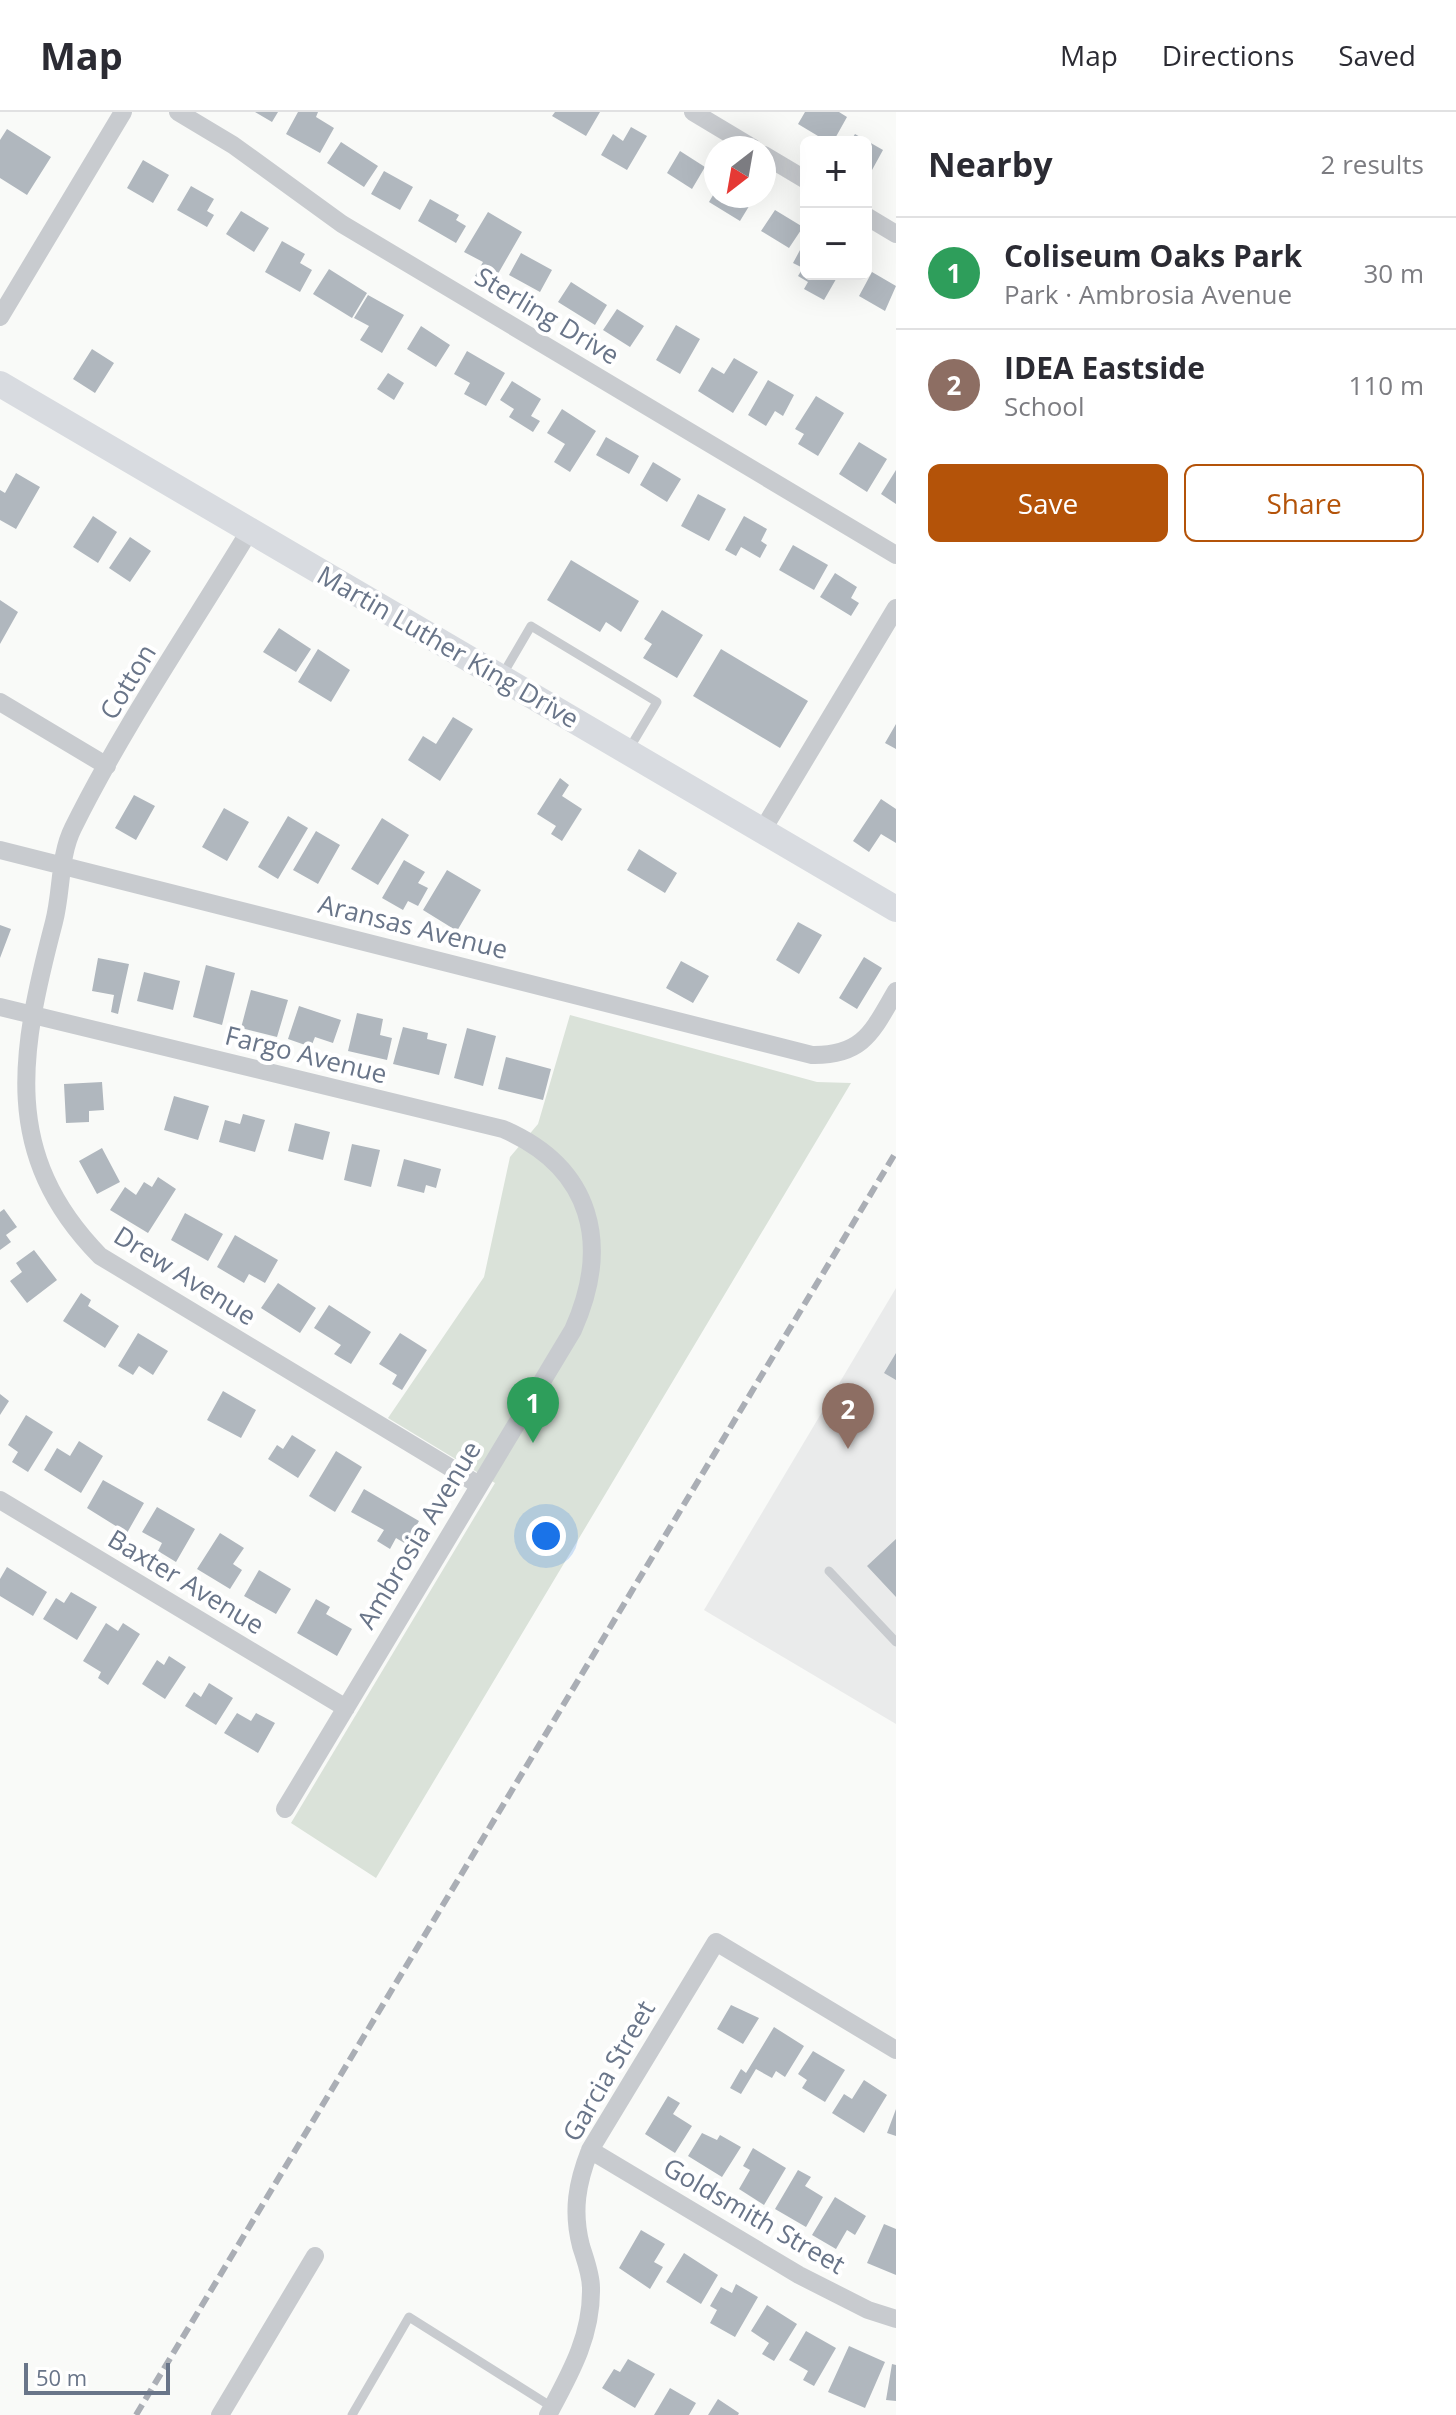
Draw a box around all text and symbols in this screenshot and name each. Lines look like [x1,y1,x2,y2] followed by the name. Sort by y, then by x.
[40,29,123,81] text: Map
[1060,36,1118,74] text: Map
[1162,36,1294,74] text: Directions
[1338,36,1416,74] text: Saved
[704,136,776,208] north arrow
[800,136,872,280] map controls
[800,136,872,208] button: +
[928,141,1053,187] text: Nearby
[1321,146,1424,182] text: 2 results
[800,208,872,280] button: −
[1004,235,1302,276] text: Coliseum Oaks Park
[947,255,961,291] text: 1
[1363,255,1424,291] text: 30 m
[469,258,626,372] street label: Sterling Drive
[1004,276,1292,312] text: Park · Ambrosia Avenue
[1004,347,1205,388] text: IDEA Eastside
[947,367,961,403] text: 2
[1349,367,1424,403] text: 110 m
[1004,388,1085,424] text: School
[928,464,1168,542] button: Save
[1184,464,1424,542] button: Share
[311,556,586,736] street label: Martin Luther King Drive
[91,637,164,726] street label: Cotton
[315,885,512,967] street label: Aransas Avenue
[222,1017,391,1092] street label: Fargo Avenue
[108,1217,264,1333] street label: Drew Avenue
[507,1377,559,1443] pin: 1
[822,1383,874,1449] pin: 2
[348,1434,489,1635] street label: Ambrosia Avenue
[526,1516,566,1556] your location
[102,1520,271,1642] street label: Baxter Avenue
[553,1994,663,2147] street label: Garcia Street
[657,2148,852,2282] street label: Goldsmith Street
[24,2359,170,2395] scale bar
[36,2362,87,2392] text: 50 m

